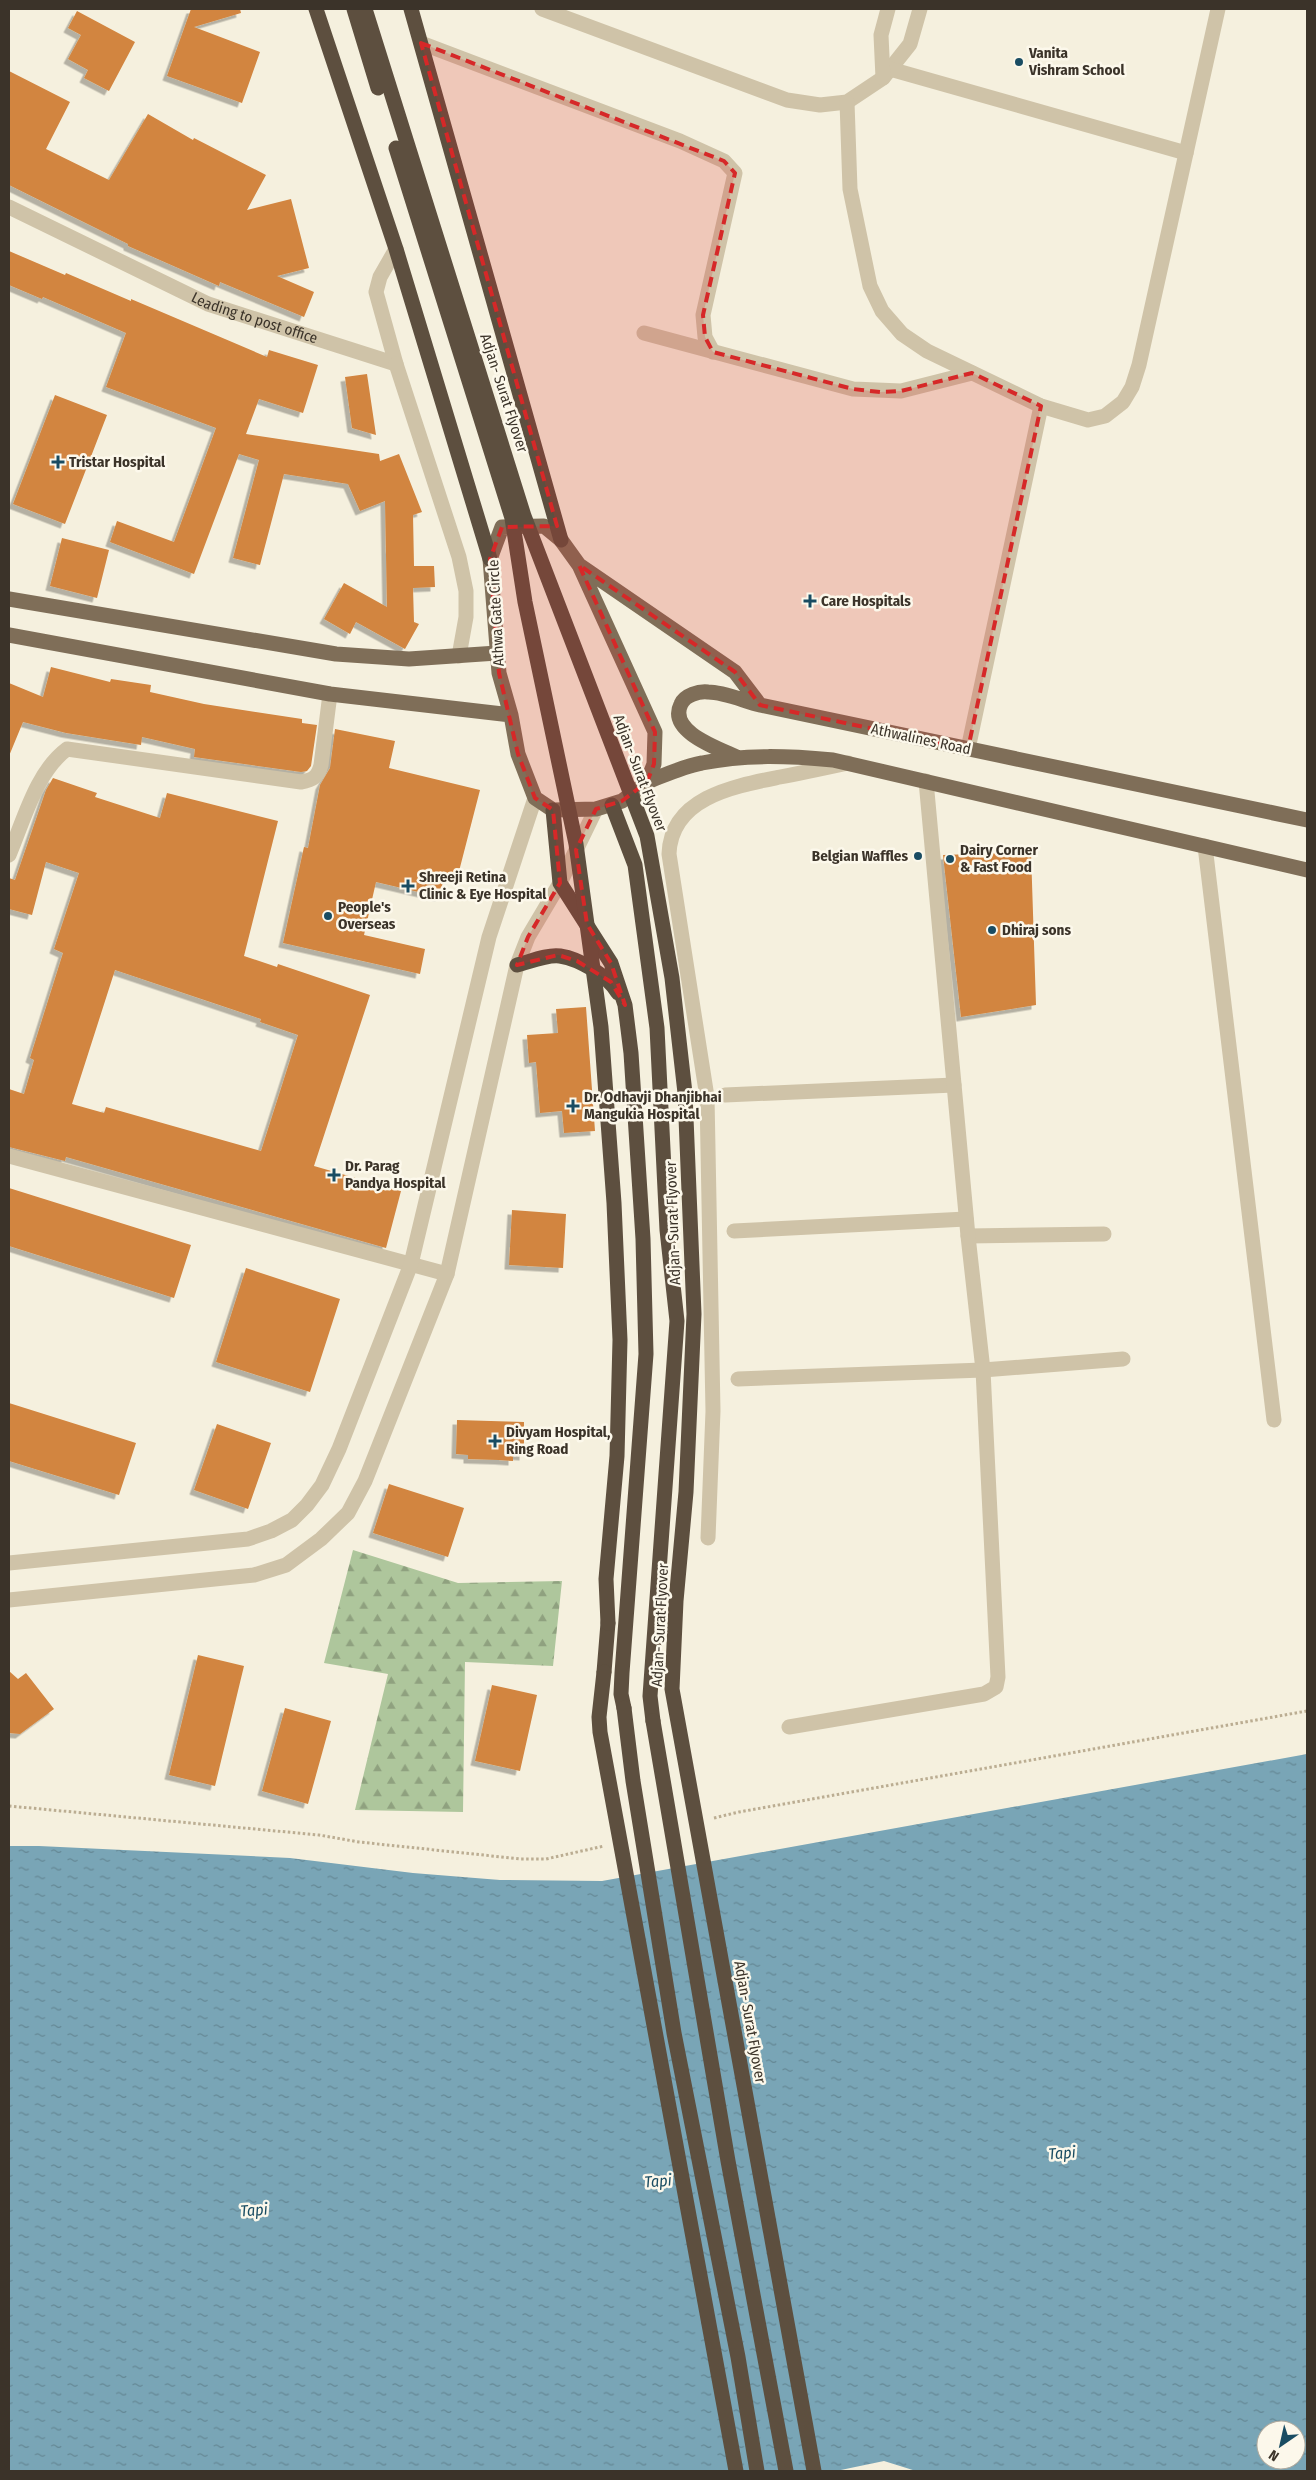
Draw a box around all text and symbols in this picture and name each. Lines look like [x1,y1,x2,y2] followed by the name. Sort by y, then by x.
[1028,44,1125,79] place label: Vanita Vishram School
[1013,56,1025,68] marker: Vanita Vishram School
[188,288,320,347] street label: Leading to post office
[476,331,532,455] street label: Adjan- Surat Flyover
[69,453,166,471] place label: Tristar Hospital
[51,455,65,469] marker: Tristar Hospital
[484,559,508,667] street label: Athwa Gate Circle
[821,592,911,610] place label: Care Hospitals
[803,594,817,608] marker: Care Hospitals
[609,712,671,835] street label: Adjan- Surat Flyover
[869,720,973,758] street label: Athwalines Road
[960,841,1038,876] place label: Dairy Corner & Fast Food
[812,847,908,865] place label: Belgian Waffles
[912,850,924,862] marker: Belgian Waffles
[944,853,956,865] marker: Dairy Corner & Fast Food
[419,868,547,903] place label: Shreeji Retina Clinic & Eye Hospital
[401,879,415,893] marker: Shreeji Retina Clinic & Eye Hospital
[338,898,396,933] place label: People's Overseas
[322,910,334,922] marker: People's Overseas
[1002,921,1071,939] place label: Dhiraj sons
[986,924,998,936] marker: Dhiraj sons
[584,1088,722,1123] place label: Dr. Odhavji Dhanjibhai Mangukia Hospital
[566,1099,580,1113] marker: Dr. Odhavji Dhanjibhai Mangukia Hospital
[345,1157,446,1192] place label: Dr. Parag Pandya Hospital
[662,1160,684,1285] street label: Adjan- Surat Flyover
[327,1168,341,1182] marker: Dr. Parag Pandya Hospital
[506,1423,610,1458] place label: Divyam Hospital, Ring Road
[488,1434,502,1448] marker: Divyam Hospital, Ring Road
[648,1562,672,1687] street label: Adjan- Surat Flyover
[730,1959,770,2085] street label: Adjan- Surat Flyover
[1048,2143,1076,2163] water label: Tapi
[644,2171,672,2191] water label: Tapi
[240,2200,268,2220] water label: Tapi
[1256,2420,1306,2470] north arrow
[1266,2446,1282,2465] text: N

